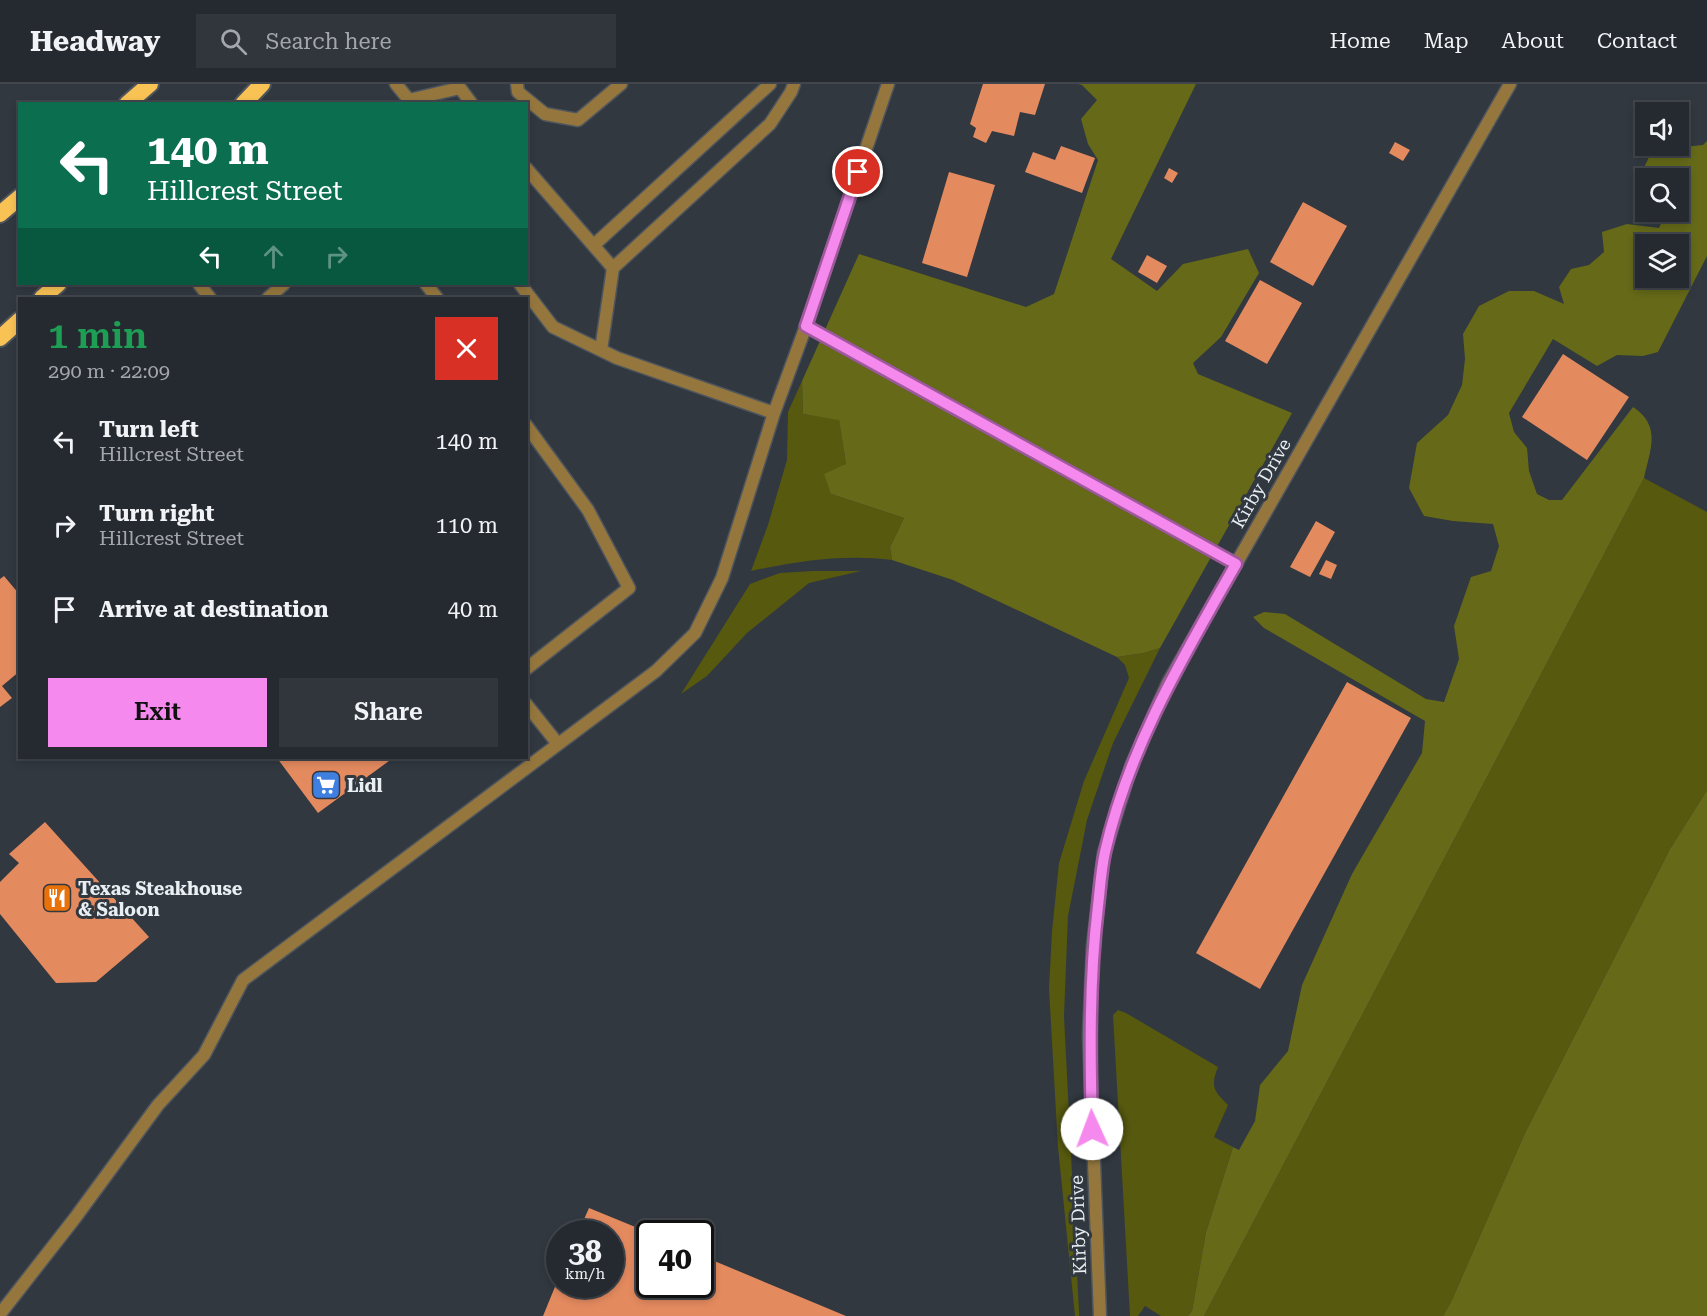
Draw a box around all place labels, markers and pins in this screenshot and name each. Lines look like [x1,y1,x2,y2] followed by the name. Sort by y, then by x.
[832,146,883,197] pin
[310,769,342,801] supermarket icon: Lidl
[347,775,382,796] place label: Lidl
[78,878,243,920] place label: Texas Steakhouse & Saloon
[41,882,73,914] restaurant icon: Texas Steakhouse & Saloon

